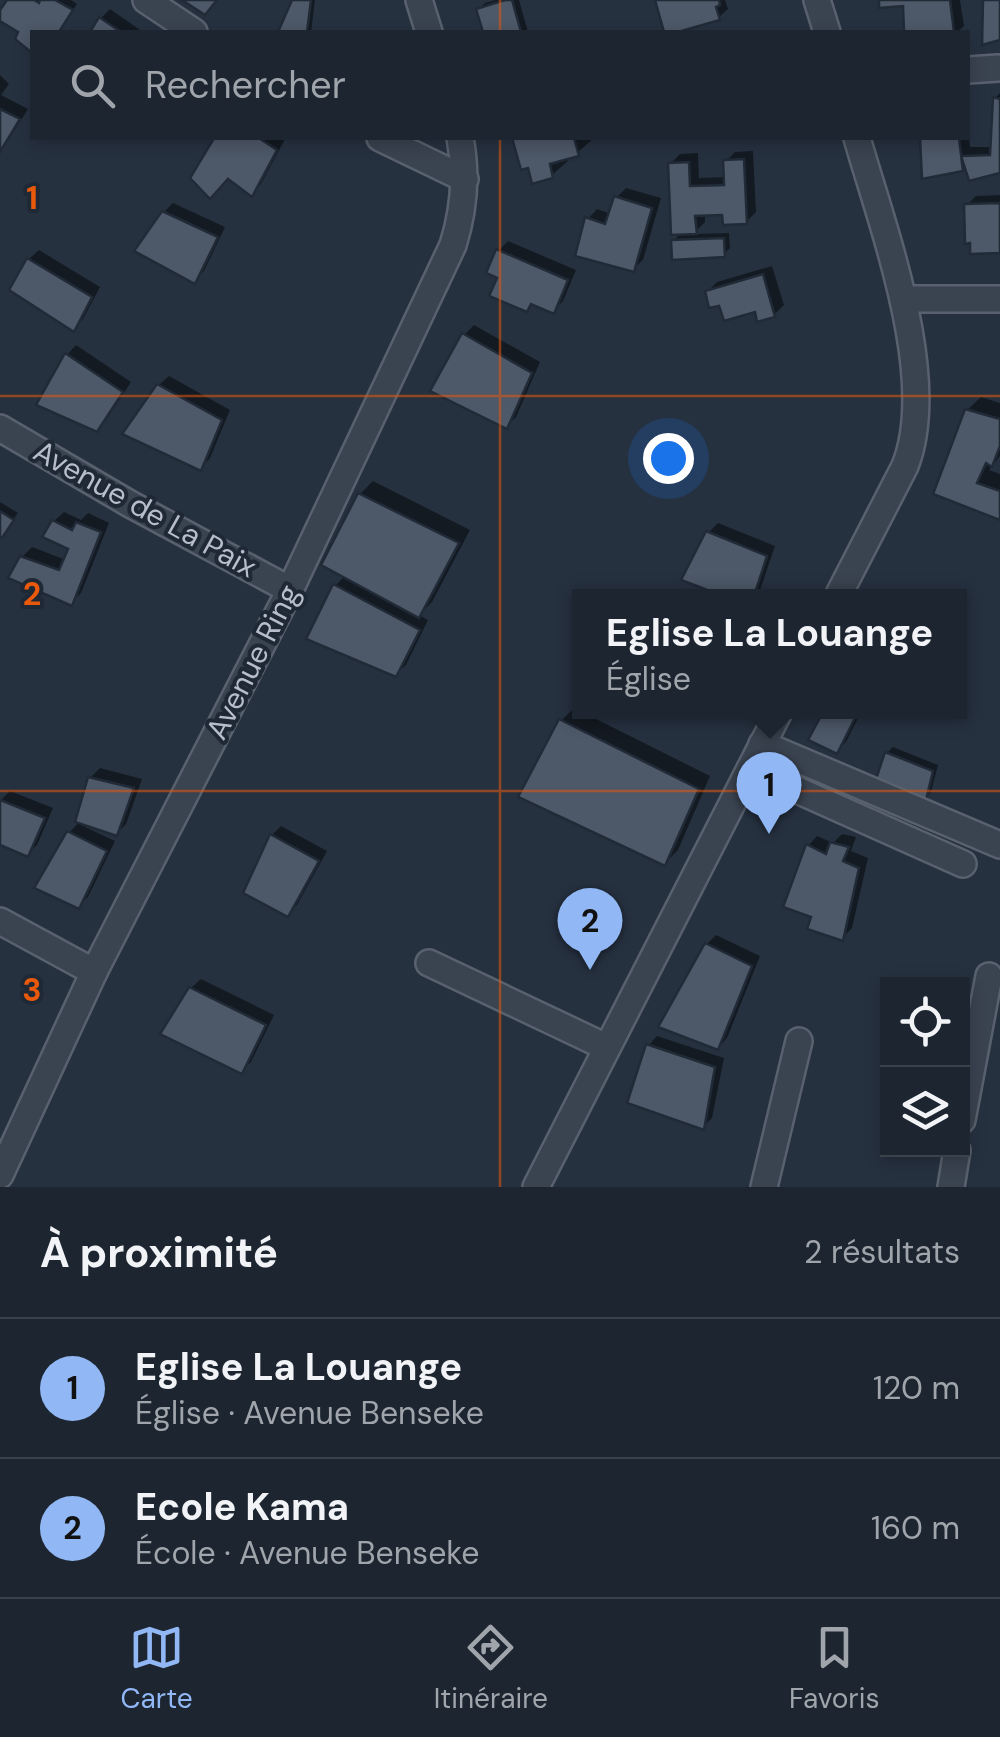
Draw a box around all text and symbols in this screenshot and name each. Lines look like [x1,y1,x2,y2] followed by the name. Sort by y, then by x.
[30,30,970,140] search box
[65,58,120,113] icon: search
[145,60,346,110] text: Rechercher
[26,177,38,219] text: 1
[27,431,264,586] street label: Avenue de La Paix
[643,433,694,484] your location
[23,573,41,615] text: 2
[197,578,308,746] street label: Avenue Ring
[572,589,967,719] popup
[606,608,933,658] text: Eglise La Louange
[606,658,691,700] text: Église
[736,752,802,834] pin: 1
[558,888,622,970] pin: 2
[22,969,42,1011] text: 3
[880,977,970,1157] map controls
[880,977,970,1067] button: locate
[880,1067,970,1157] button: layers
[40,1225,278,1280] text: À proximité
[804,1231,960,1273] text: 2 résultats
[135,1342,462,1392] text: Eglise La Louange
[67,1367,78,1409] text: 1
[873,1367,960,1409] text: 120 m
[135,1392,484,1434] text: Église · Avenue Benseke
[135,1482,349,1532] text: Ecole Kama
[63,1507,82,1549] text: 2
[871,1507,960,1549] text: 160 m
[135,1532,480,1574] text: École · Avenue Benseke
[121,1620,193,1717] tab: Carte
[434,1620,548,1717] tab: Itinéraire
[789,1620,879,1717] tab: Favoris

